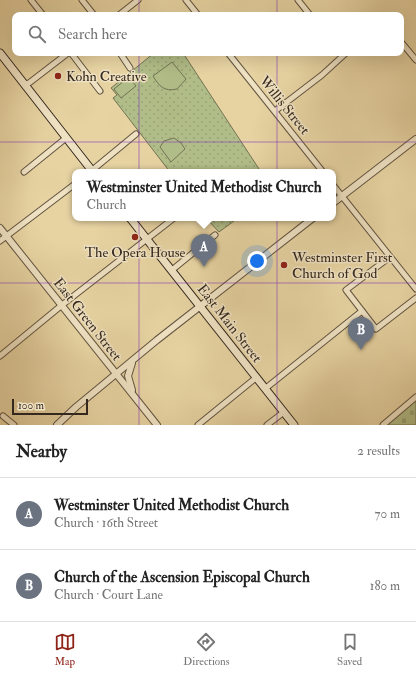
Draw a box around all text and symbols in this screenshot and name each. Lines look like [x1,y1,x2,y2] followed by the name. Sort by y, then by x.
[12,12,404,56] search box
[26,23,48,45] icon: search
[58,25,127,44] text: Search here
[66,68,147,85] place label: Kohn Creative
[53,71,63,81] marker: Kohn Creative
[255,72,314,138] street label: Willis Street
[72,169,336,221] popup
[86,178,322,197] text: Westminster United Methodist Church
[86,197,126,213] text: Church
[130,232,140,242] marker: The Opera House
[191,234,217,267] pin: A
[85,244,185,262] place label: The Opera House
[291,249,393,282] place label: Westminster First Church of God
[247,251,267,271] your location
[279,260,289,270] marker: Westminster First Church of God
[50,274,126,365] street label: East Green Street
[194,281,266,366] street label: East Main Street
[348,317,374,350] pin: B
[12,397,88,416] scale bar
[18,399,44,412] text: 100 m
[16,441,67,462] text: Nearby
[357,443,400,459] text: 2 results
[54,496,289,515] text: Westminster United Methodist Church
[25,506,33,522] text: A
[375,506,400,522] text: 70 m
[54,515,158,531] text: Church · 16th Street
[54,568,310,587] text: Church of the Ascension Episcopal Church
[25,578,33,594] text: B
[370,578,400,594] text: 180 m
[54,587,163,603] text: Church · Court Lane
[54,631,76,668] tab: Map
[183,631,230,668] tab: Directions
[337,631,362,668] tab: Saved

